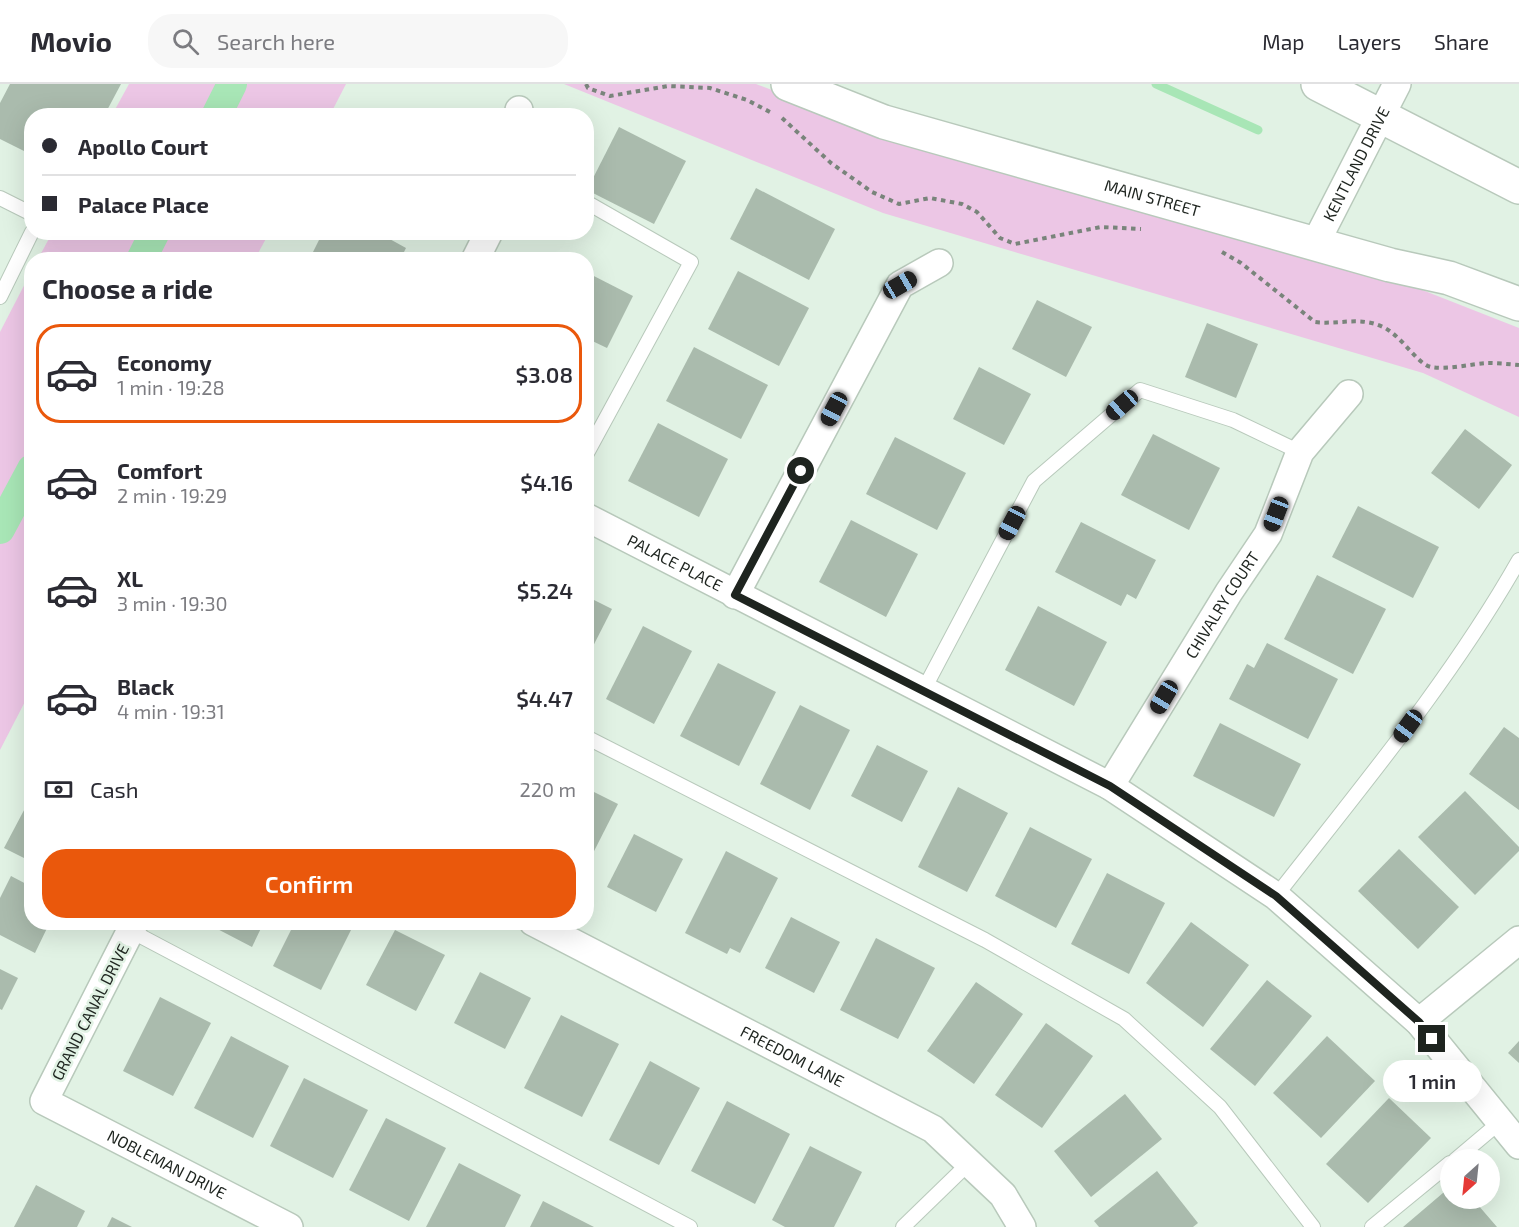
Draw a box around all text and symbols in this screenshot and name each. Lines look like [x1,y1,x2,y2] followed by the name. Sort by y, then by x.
[148,14,568,68] search box
[30,24,112,58] text: Movio
[169,25,202,58] icon: search
[217,28,335,54] text: Search here
[1262,29,1304,54] text: Map
[1337,29,1401,54] text: Layers
[1434,29,1489,54] text: Share
[1318,103,1393,224] street label: KENTLAND DRIVE
[78,133,208,159] text: Apollo Court
[1102,175,1202,220] street label: MAIN STREET
[78,191,209,217] text: Palace Place
[880,268,920,302] car
[42,272,213,304] text: Choose a ride
[45,347,99,401] icon: car
[117,349,212,375] text: Economy
[516,361,573,387] text: $3.08
[117,375,225,399] text: 1 min · 19:28
[1103,386,1141,424] car
[818,389,850,429] car
[45,455,99,509] icon: car
[117,457,202,483] text: Comfort
[787,457,814,484] route start
[520,469,573,495] text: $4.16
[117,483,227,507] text: 2 min · 19:29
[1261,494,1291,534] car
[996,503,1028,543] car
[624,530,726,595] street label: PALACE PLACE
[1181,548,1263,661] street label: CHIVALRY COURT
[45,563,99,617] icon: car
[117,565,143,591] text: XL
[517,577,573,603] text: $5.24
[117,591,228,615] text: 3 min · 19:30
[45,671,99,725] icon: car
[117,673,174,699] text: Black
[1147,677,1181,717] car
[516,685,573,711] text: $4.47
[117,699,225,723] text: 4 min · 19:31
[1390,706,1426,746] car
[42,773,75,806] icon: cash
[90,776,139,802] text: Cash
[519,777,576,801] text: 220 m
[42,849,576,918] button: Confirm
[47,940,132,1083] street label: GRAND CANAL DRIVE
[738,1021,848,1090] street label: FREEDOM LANE
[1418,1025,1445,1052] route end
[1382,1060,1482,1102] callout: 1 min
[1409,1069,1456,1093] text: 1 min
[104,1125,230,1202] street label: NOBLEMAN DRIVE
[1440,1149,1500,1209] north arrow
[1440,1149,1500,1209] map controls

